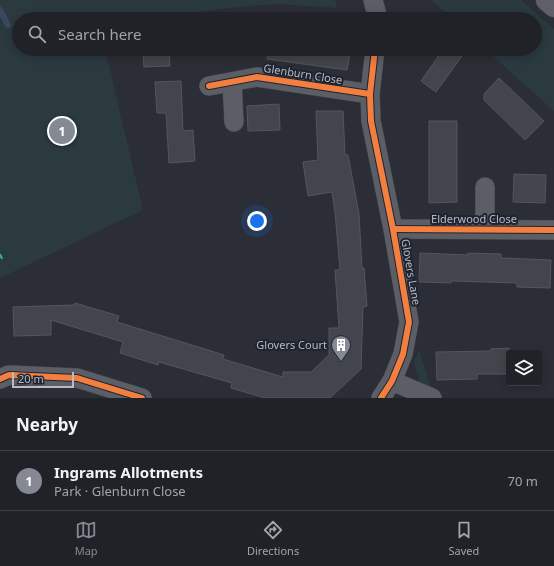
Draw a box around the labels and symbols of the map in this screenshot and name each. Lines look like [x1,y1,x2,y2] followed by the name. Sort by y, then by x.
[263,60,344,87] street label: Glenburn Close
[49,116,75,146] pin: 1
[247,211,267,231] your location
[431,211,517,226] street label: Elderwood Close
[398,238,425,306] street label: Glovers Lane
[330,334,352,362] building icon: Glovers Court
[256,337,327,352] place label: Glovers Court
[12,370,74,389] scale bar

